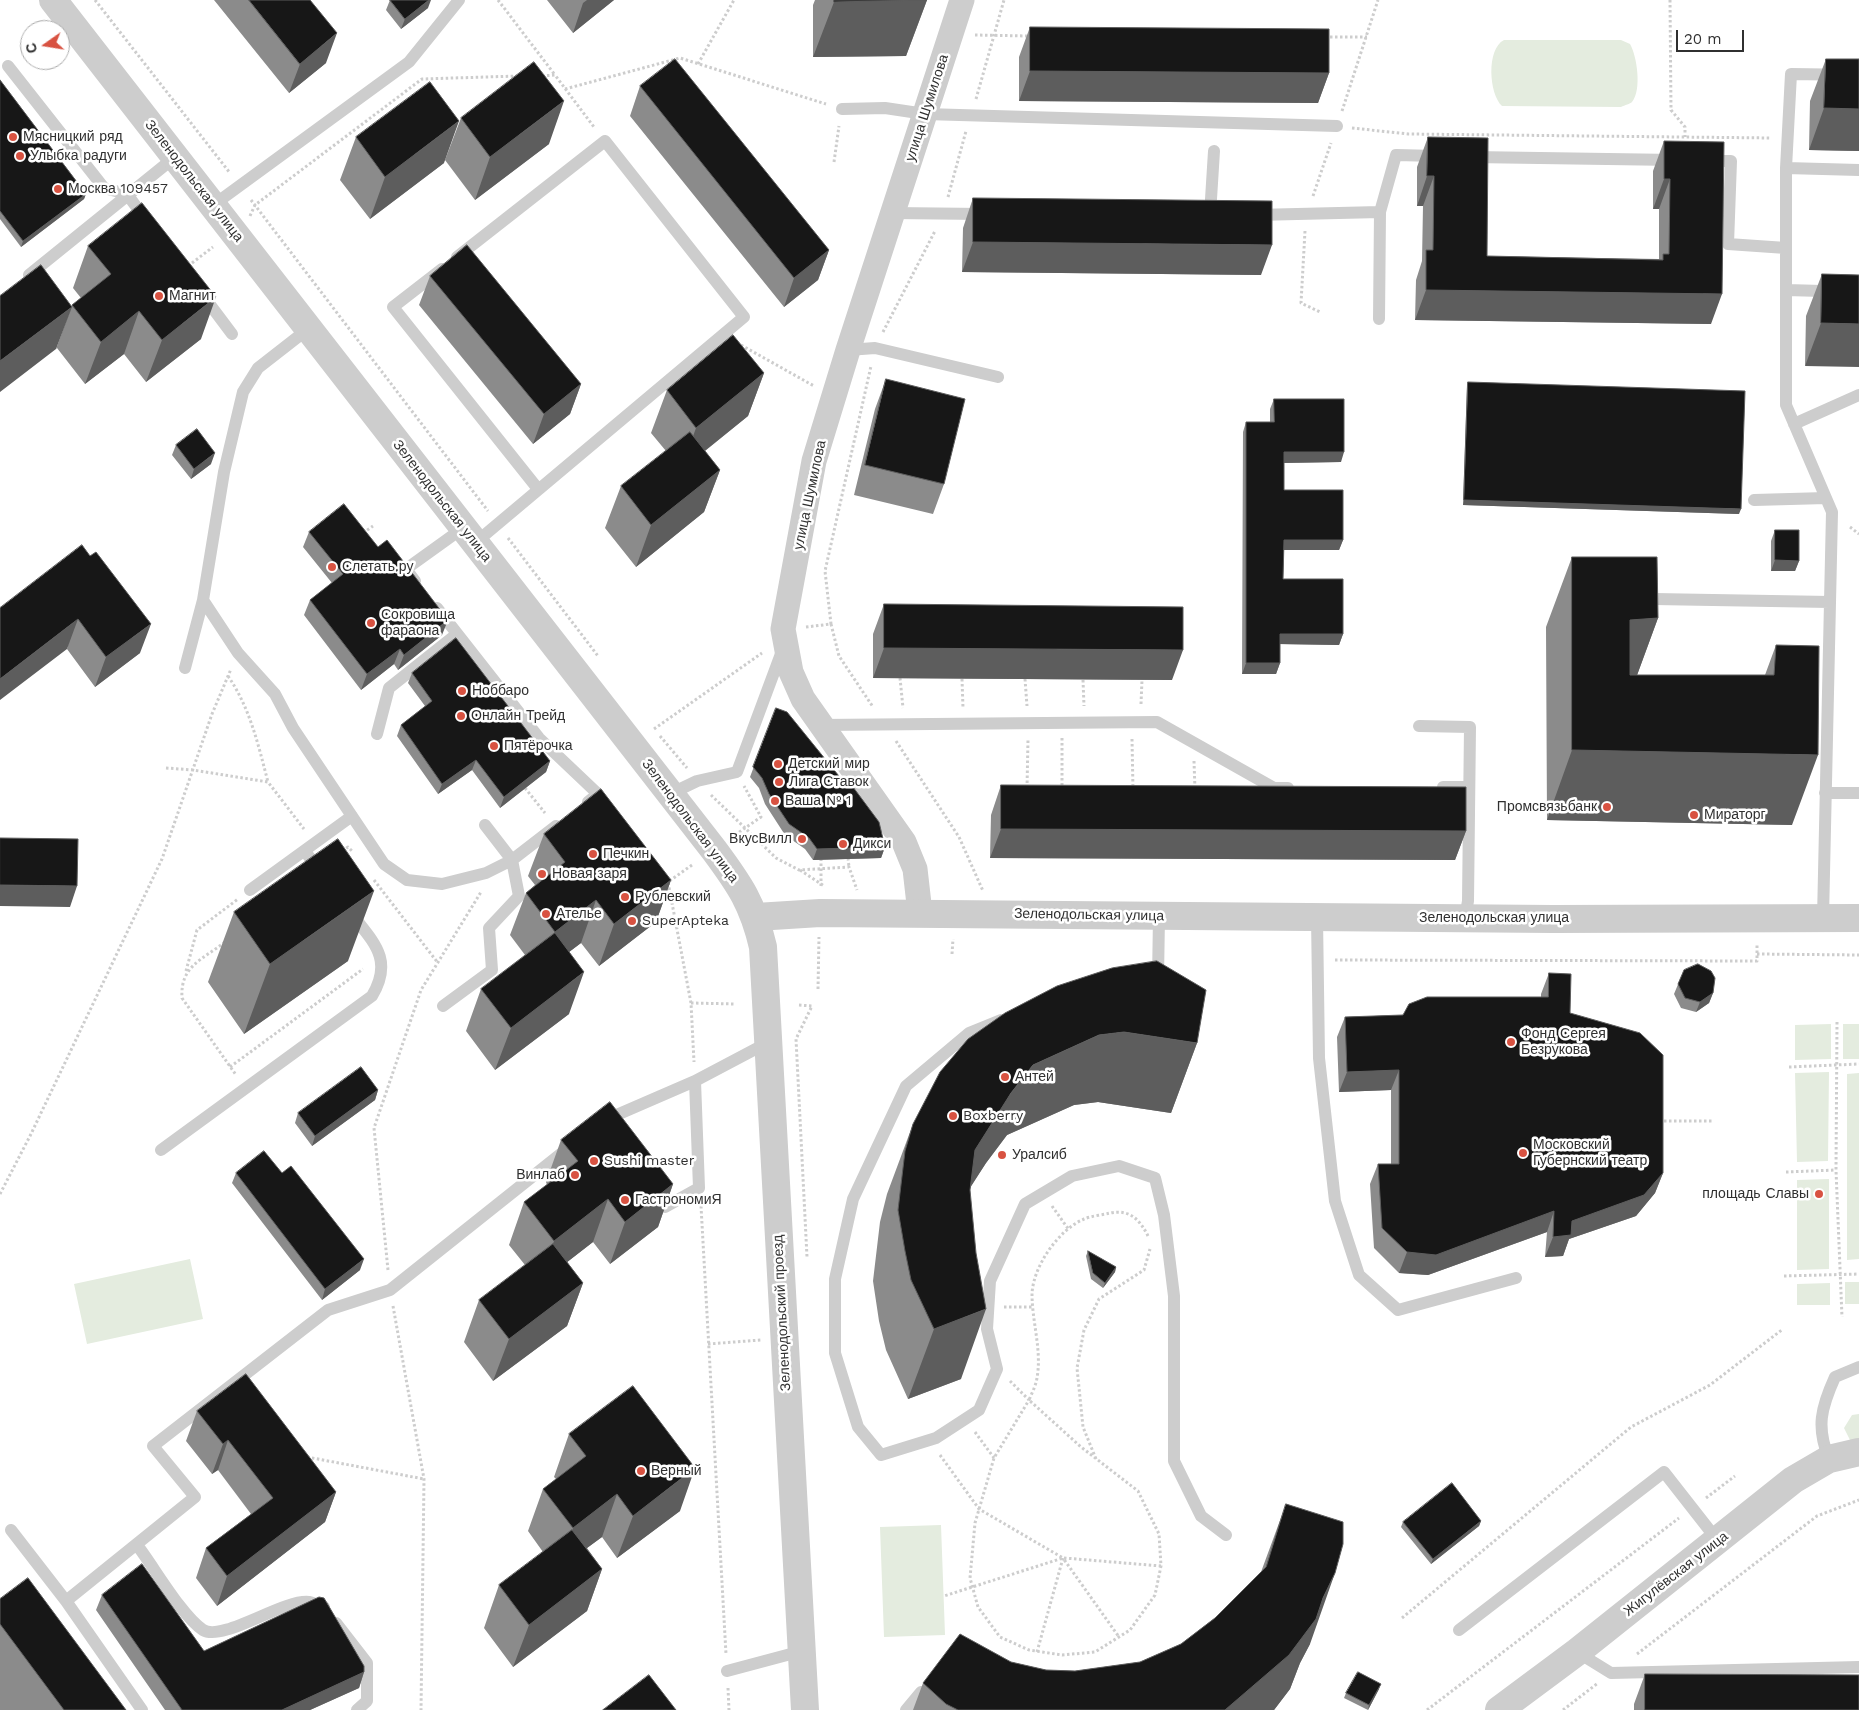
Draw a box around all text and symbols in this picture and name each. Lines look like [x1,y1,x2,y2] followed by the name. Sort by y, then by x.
[20,20,70,70] north arrow
[1679,20,1746,52] scale bar
[1684,30,1722,48] text: 20 m
[22,41,40,55] text: С
[902,52,952,164] street label: улица Шумилова
[141,117,247,245] street label: Зеленодольская улица
[23,129,123,145] place label: Мясницкий ряд
[7,131,19,143] marker: Мясницкий ряд
[30,148,127,164] place label: Улыбка радуги
[14,150,26,162] marker: Улыбка радуги
[68,181,168,197] place label: Москва 109457
[52,183,64,195] marker: Москва 109457
[169,288,216,304] place label: Магнит
[153,290,165,302] marker: Магнит
[389,437,495,565] street label: Зеленодольская улица
[790,439,830,551] street label: улица Шумилова
[342,559,413,575] place label: Слетать.ру
[326,561,338,573] marker: Слетать.ру
[381,607,455,640] place label: Сокровища фараона
[365,617,377,629] marker: Сокровища фараона
[472,683,529,699] place label: Ноббаро
[456,685,468,697] marker: Ноббаро
[471,708,565,724] place label: Онлайн Трейд
[455,710,467,722] marker: Онлайн Трейд
[504,738,573,754] place label: Пятёрочка
[488,740,500,752] marker: Пятёрочка
[638,756,742,886] street label: Зеленодольская улица
[788,756,870,772] place label: Детский мир
[772,758,784,770] marker: Детский мир
[789,774,869,790] place label: Лига Ставок
[773,776,785,788] marker: Лига Ставок
[785,793,851,809] place label: Ваша № 1
[769,795,781,807] marker: Ваша № 1
[1497,799,1597,815] place label: Промсвязьбанк
[1601,801,1613,813] marker: Промсвязьбанк
[1704,807,1766,823] place label: Мираторг
[1688,809,1700,821] marker: Мираторг
[729,831,792,847] place label: ВкусВилл
[796,833,808,845] marker: ВкусВилл
[853,836,891,852] place label: Дикси
[837,838,849,850] marker: Дикси
[603,846,649,862] place label: Печкин
[587,848,599,860] marker: Печкин
[552,866,627,882] place label: Новая заря
[536,868,548,880] marker: Новая заря
[635,889,711,905] place label: Рублевский
[619,891,631,903] marker: Рублевский
[1014,905,1164,925] street label: Зеленодольская улица
[556,906,602,922] place label: Ателье
[540,908,552,920] marker: Ателье
[1419,910,1569,926] street label: Зеленодольская улица
[642,913,729,929] place label: SuperApteka
[626,915,638,927] marker: SuperApteka
[1521,1026,1606,1058] place label: Фонд Сергея Безрукова
[1505,1036,1517,1048] marker: Фонд Сергея Безрукова
[1015,1069,1054,1085] place label: Антей
[999,1071,1011,1083] marker: Антей
[963,1108,1023,1124] place label: Boxberry
[947,1110,959,1122] marker: Boxberry
[1533,1137,1647,1170] place label: Московский Губернский театр
[1012,1147,1067,1163] place label: Уралсиб
[1517,1147,1529,1159] marker: Московский Губернский театр
[996,1149,1008,1161] marker: Уралсиб
[604,1153,694,1169] place label: Sushi master
[588,1155,600,1167] marker: Sushi master
[516,1167,565,1183] place label: Винлаб
[569,1169,581,1181] marker: Винлаб
[1702,1186,1809,1202] place label: площадь Славы
[1813,1188,1825,1200] marker: площадь Славы
[635,1192,722,1208] place label: ГастрономиЯ
[619,1194,631,1206] marker: ГастрономиЯ
[770,1234,794,1392] street label: Зеленодольский проезд
[651,1463,702,1479] place label: Верный
[635,1465,647,1477] marker: Верный
[1620,1528,1732,1620] street label: Жигулёвская улица

